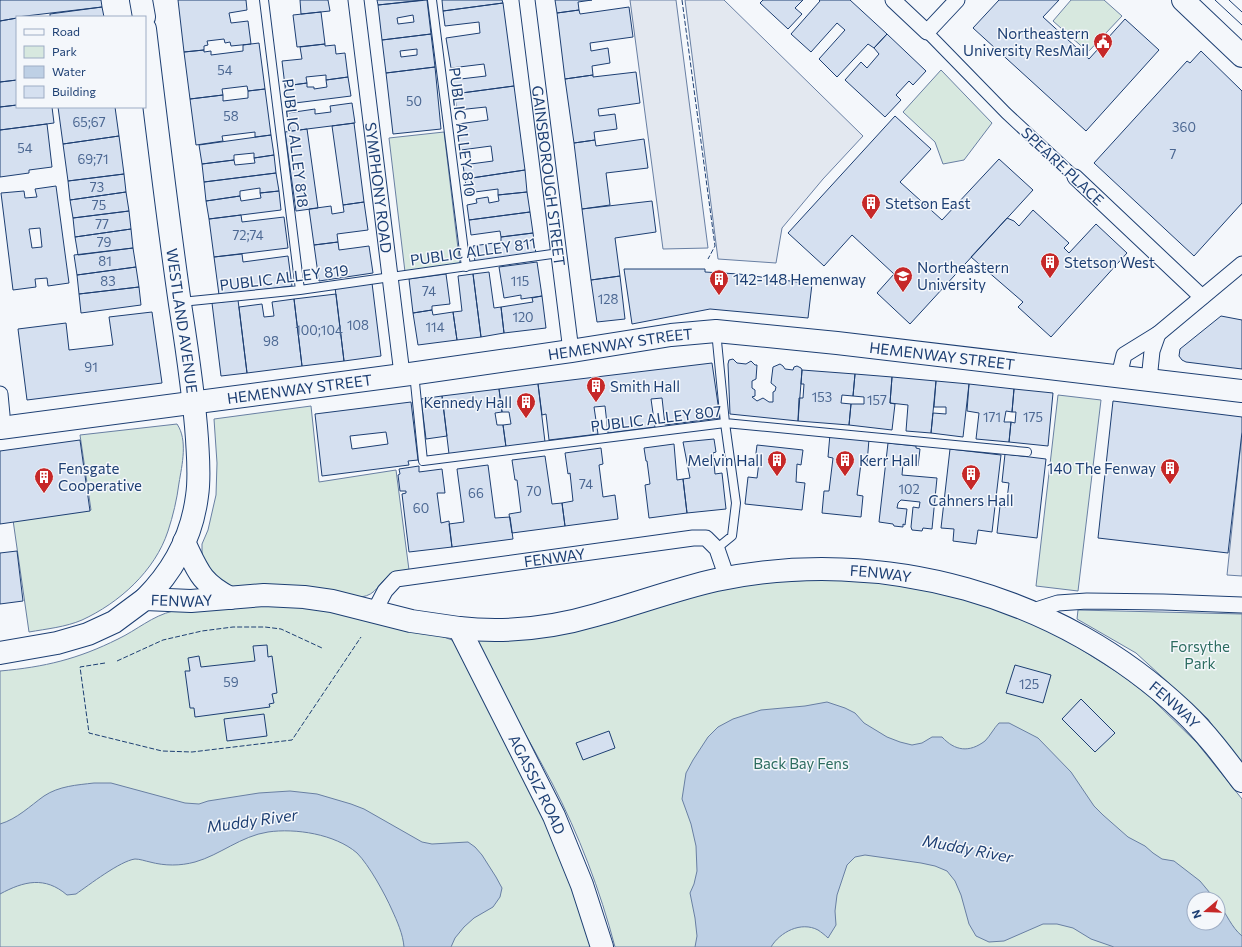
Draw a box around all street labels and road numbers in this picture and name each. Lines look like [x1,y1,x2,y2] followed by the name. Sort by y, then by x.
[446,66,480,198] street label: PUBLIC ALLEY 810
[279,78,313,208] street label: PUBLIC ALLEY 818
[529,84,569,267] street label: GAINSBOROUGH STREET
[362,121,396,254] street label: SYMPHONY ROAD
[1018,123,1108,209] street label: SPEARE PLACE
[409,233,537,269] street label: PUBLIC ALLEY 811
[163,247,202,394] street label: WESTLAND AVENUE
[219,260,349,294] street label: PUBLIC ALLEY 819
[547,324,694,363] street label: HEMENWAY STREET
[868,338,1016,373] street label: HEMENWAY STREET
[226,370,374,407] street label: HEMENWAY STREET
[589,401,723,435] street label: PUBLIC ALLEY 807
[523,544,587,570] street label: FENWAY
[849,561,913,586] street label: FENWAY
[150,590,213,610] street label: FENWAY
[1146,677,1204,732] street label: FENWAY
[505,731,569,837] street label: AGASSIZ ROAD

